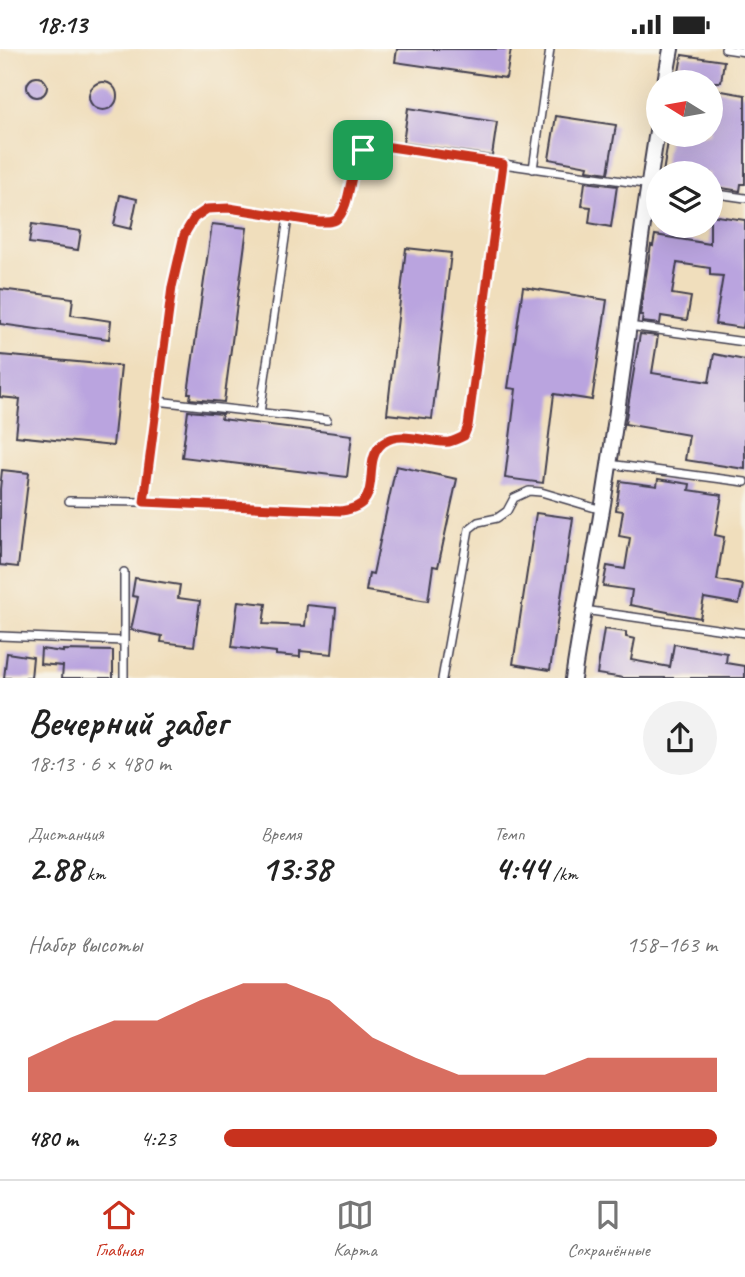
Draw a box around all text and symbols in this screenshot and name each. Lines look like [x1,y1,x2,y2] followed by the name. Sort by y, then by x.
[35,8,87,41] text: 18:13
[646,70,723,147] north arrow
[646,70,723,238] map controls
[333,120,393,180] pin
[344,131,382,169] icon: arrive
[646,161,723,238] button: layers
[28,699,227,746] text: Вечерний забег
[643,701,717,775] button: share
[28,749,171,778] text: 18:13 · 6 × 480 m
[28,822,104,846] text: Дистанция
[261,822,301,846] text: Время
[494,822,525,846] text: Темп
[28,846,82,891] text: 2.88
[261,846,331,891] text: 13:38
[494,846,548,891] text: 4:44
[82,862,105,886] text: km
[548,862,578,886] text: /km
[28,930,142,959] text: Набор высоты
[626,930,717,959] text: 158–163 m
[28,1124,78,1153] text: 480 m
[140,1124,176,1153] text: 4:23
[95,1196,143,1262] tab: Главная
[333,1196,377,1262] tab: Карта
[567,1196,650,1262] tab: Сохранённые

